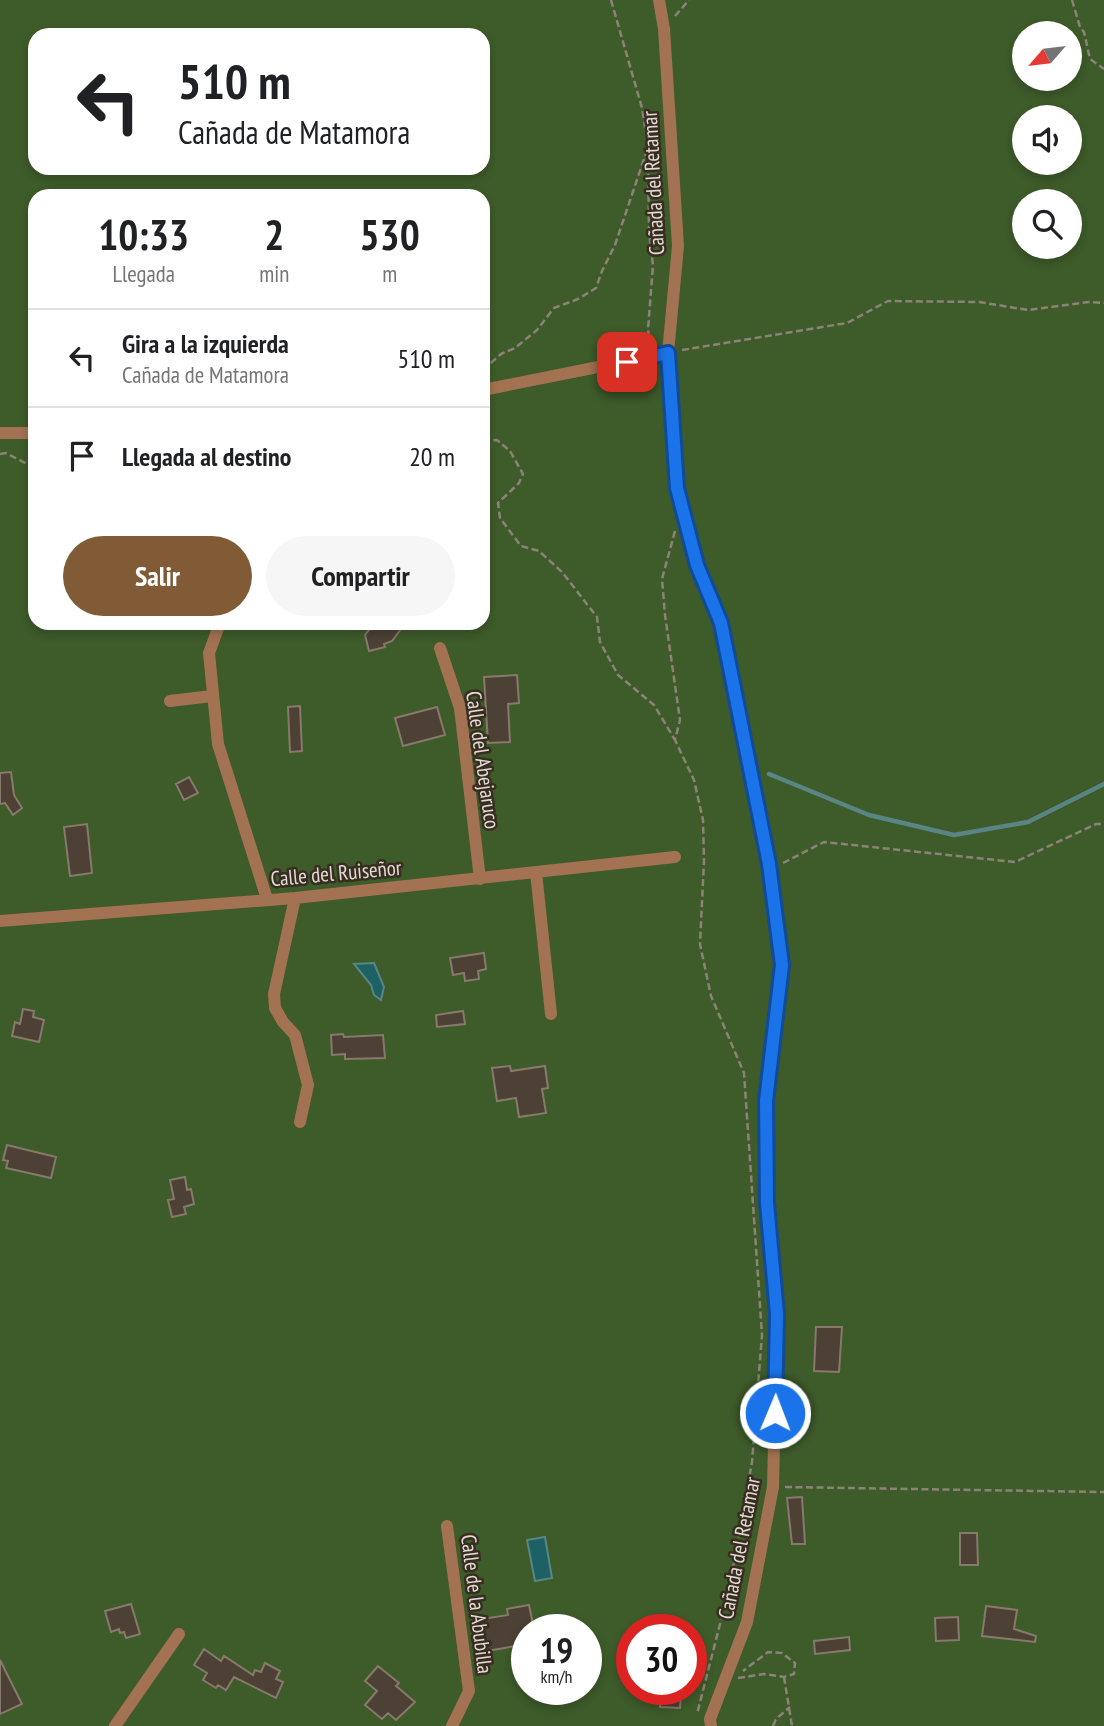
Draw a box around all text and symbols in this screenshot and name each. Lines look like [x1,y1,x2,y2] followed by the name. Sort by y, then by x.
[1012,21,1082,91] north arrow
[1012,21,1082,259] map controls
[178,49,291,113] text: 510 m
[63,56,154,147] icon: left
[1012,105,1082,175] button: sound
[636,110,670,256] street label: Cañada del Retamar
[178,111,410,153] text: Cañada de Matamora
[1012,189,1082,259] button: search
[98,207,189,262] text: 10:33
[264,207,284,262] text: 2
[360,207,420,262] text: 530
[112,259,175,288] text: Llegada
[259,259,289,288] text: min
[382,259,397,288] text: m
[122,327,289,360] text: Gira a la izquierda
[597,332,657,392] pin
[63,339,101,377] icon: left
[397,342,455,375] text: 510 m
[608,343,646,381] icon: arrive
[122,360,289,389] text: Cañada de Matamora
[63,437,101,475] icon: arrive
[122,440,291,473] text: Llegada al destino
[409,440,455,473] text: 20 m
[63,536,252,616] button: Salir
[266,536,455,616] button: Compartir
[460,689,506,831] street label: Calle del Abejaruco
[269,854,403,892] street label: Calle del Ruiseñor
[738,1376,812,1450] position arrow
[712,1474,766,1621] street label: Cañada del Retamar
[455,1533,499,1675] street label: Calle de la Abubilla
[616,1614,707,1705] speed limit sign: 30
[540,1627,573,1673] text: 19
[541,1665,572,1688] text: km/h

